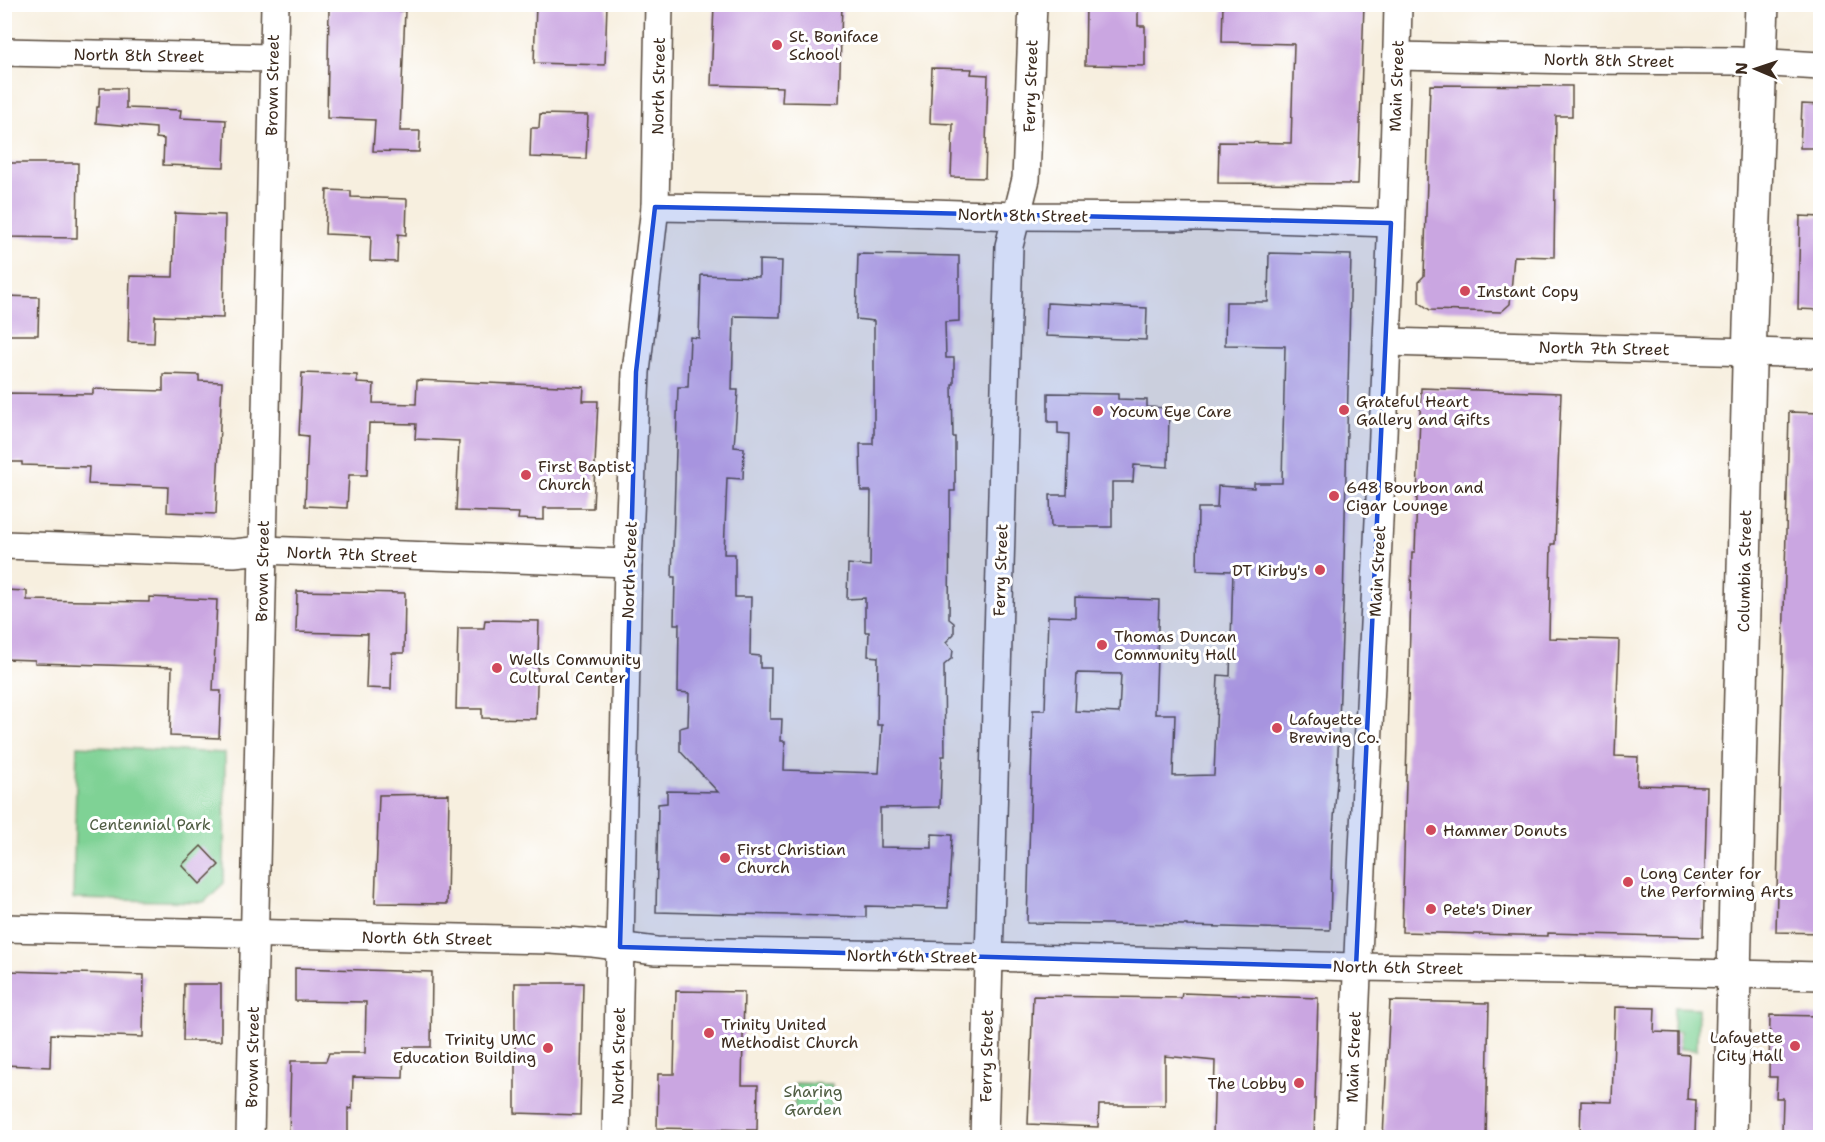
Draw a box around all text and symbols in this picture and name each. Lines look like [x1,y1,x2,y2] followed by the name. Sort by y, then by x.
[789,26,879,65] place label: St. Boniface School
[261,34,284,136] street label: Brown Street
[647,37,670,135] street label: North Street
[770,38,784,52] marker: St. Boniface School
[1018,39,1043,133] street label: Ferry Street
[1726,39,1786,99] north arrow
[1384,40,1409,132] street label: Main Street
[73,44,205,67] street label: North 8th Street
[1543,49,1675,72] street label: North 8th Street
[1731,62,1752,75] text: N
[957,204,1089,227] street label: North 8th Street
[1477,281,1579,302] place label: Instant Copy
[1458,284,1472,298] marker: Instant Copy
[1538,337,1670,360] street label: North 7th Street
[1356,391,1490,430] place label: Grateful Heart Gallery and Gifts
[1110,401,1232,422] place label: Yocum Eye Care
[1337,403,1351,417] marker: Grateful Heart Gallery and Gifts
[1091,404,1105,418] marker: Yocum Eye Care
[538,456,632,495] place label: First Baptist Church
[519,468,533,482] marker: First Baptist Church
[1346,477,1484,516] place label: 648 Bourbon and Cigar Lounge
[1327,489,1341,503] marker: 648 Bourbon and Cigar Lounge
[1733,510,1756,632] street label: Columbia Street
[251,520,274,622] street label: Brown Street
[617,521,642,619] street label: North Street
[988,523,1013,617] street label: Ferry Street
[1365,525,1390,617] street label: Main Street
[286,542,418,567] street label: North 7th Street
[1232,560,1308,581] place label: DT Kirby's
[1313,563,1327,577] marker: DT Kirby's
[1114,626,1237,665] place label: Thomas Duncan Community Hall
[1095,638,1109,652] marker: Thomas Duncan Community Hall
[509,649,641,688] place label: Wells Community Cultural Center
[490,661,504,675] marker: Wells Community Cultural Center
[1289,709,1379,748] place label: Lafayette Brewing Co.
[1270,721,1284,735] marker: Lafayette Brewing Co.
[89,814,211,835] park label: Centennial Park
[1443,820,1568,841] place label: Hammer Donuts
[1424,823,1438,837] marker: Hammer Donuts
[737,839,846,878] place label: First Christian Church
[718,851,732,865] marker: First Christian Church
[1640,863,1794,902] place label: Long Center for the Performing Arts
[1621,875,1635,889] marker: Long Center for the Performing Arts
[1443,899,1533,920] place label: Pete's Diner
[1424,902,1438,916] marker: Pete's Diner
[361,927,493,950] street label: North 6th Street
[846,945,978,968] street label: North 6th Street
[1332,956,1464,979] street label: North 6th Street
[241,1006,264,1108] street label: Brown Street
[607,1007,630,1105] street label: North Street
[975,1009,998,1103] street label: Ferry Street
[1341,1011,1366,1103] street label: Main Street
[721,1014,859,1053] place label: Trinity United Methodist Church
[702,1026,716,1040] marker: Trinity United Methodist Church
[1710,1027,1783,1066] place label: Lafayette City Hall
[393,1029,536,1068] place label: Trinity UMC Education Building
[1788,1039,1802,1053] marker: Lafayette City Hall
[541,1041,555,1055] marker: Trinity UMC Education Building
[1207,1073,1287,1094] place label: The Lobby
[1292,1076,1306,1090] marker: The Lobby
[783,1081,843,1120] park label: Sharing Garden

